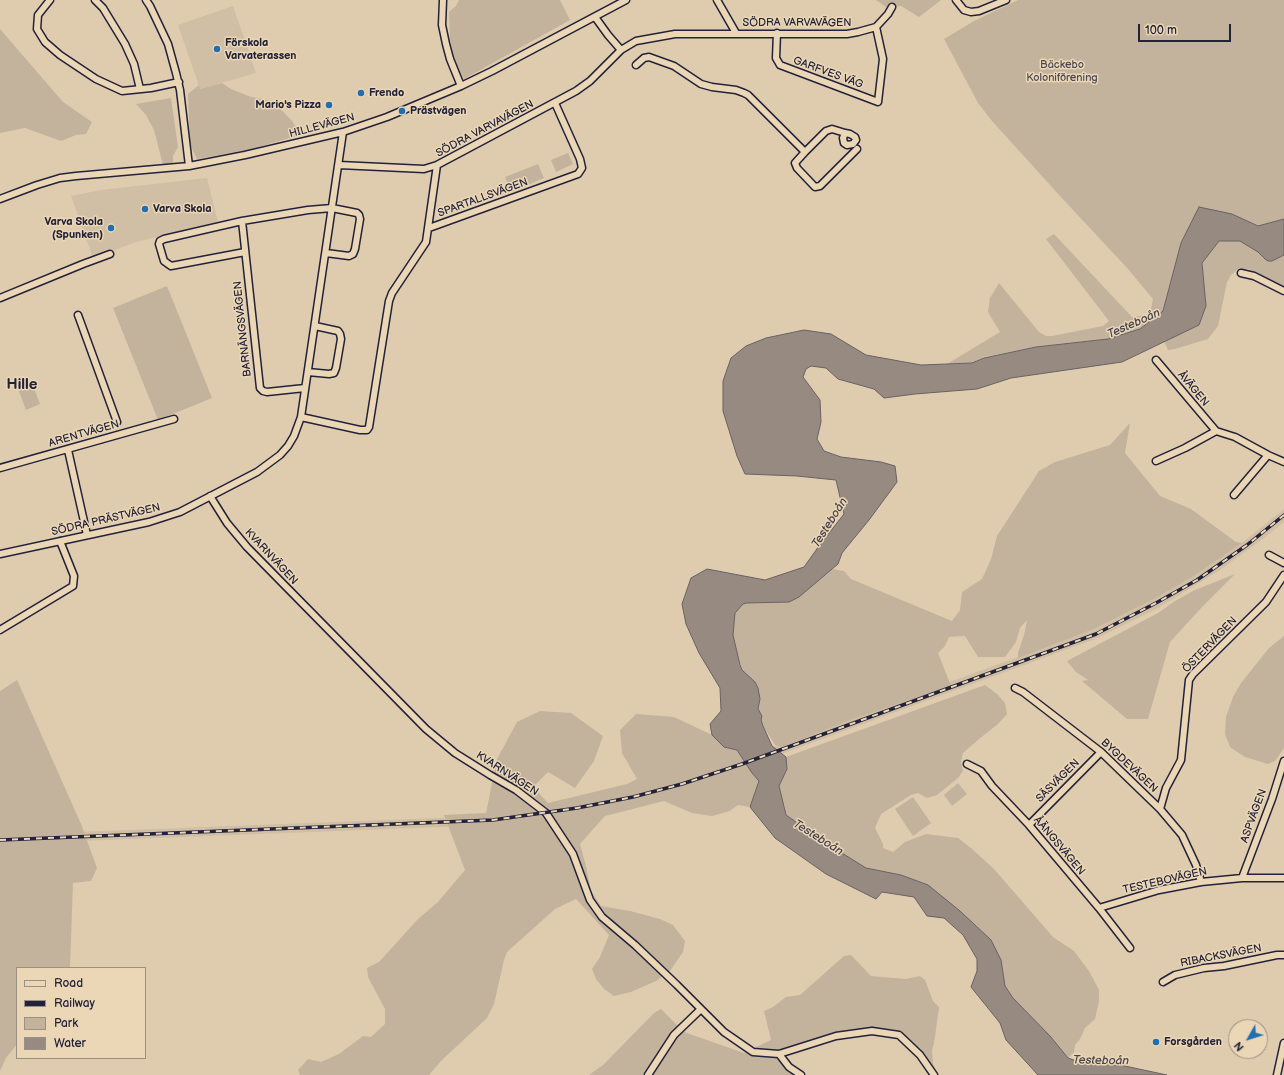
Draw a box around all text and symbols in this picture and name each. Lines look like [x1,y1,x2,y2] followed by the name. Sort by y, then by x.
[743,16,851,30] street label: SÖDRA VARVAVÄGEN
[1140,16,1233,42] scale bar
[1145,23,1177,38] text: 100 m
[225,36,297,62] place label: Förskola Varvaterassen
[212,44,222,54] marker: Förskola Varvaterassen
[791,54,865,92] street label: GARFVES VÄG
[1026,58,1098,84] park label: Bäckebo Koloniförening
[369,86,404,100] place label: Frendo
[356,88,366,98] marker: Frendo
[255,98,321,112] place label: Mario's Pizza
[434,98,536,160] street label: SÖDRA VARVAVÄGEN
[324,100,334,110] marker: Mario's Pizza
[410,104,466,118] place label: Prästvägen
[397,106,407,116] marker: Prästvägen
[288,111,356,141] street label: HILLEVÄGEN
[436,176,530,220] street label: SPARTALLSVÄGEN
[153,202,211,216] place label: Varva Skola
[140,204,150,214] marker: Varva Skola
[45,215,103,241] place label: Varva Skola (Spunken)
[106,223,116,233] marker: Varva Skola (Spunken)
[231,280,255,378] street label: BARNÄNGSVÄGEN
[1105,306,1163,342] water label: Testeboån
[1175,369,1211,409] street label: ÅVÄGEN
[7,376,37,394] district label: Hille
[47,418,121,450] street label: ARENTVÄGEN
[809,495,851,551] water label: Testeboån
[50,501,162,539] street label: SÖDRA PRÄSTVÄGEN
[242,526,300,588] street label: KVARNVÄGEN
[1180,614,1240,676] street label: ÖSTERVÄGEN
[1098,736,1160,796] street label: BYGDEVÄGEN
[473,749,541,799] street label: KVARNVÄGEN
[1034,757,1082,805] street label: SÄSVÄGEN
[1238,787,1270,845] street label: ASPVÄGEN
[1031,814,1087,878] street label: ÅÄNGSVÄGEN
[790,817,846,859] water label: Testeboån
[1122,865,1208,897] street label: TESTEBOVÄGEN
[1179,942,1263,970] street label: RIBACKSVÄGEN
[16,967,146,1059] legend
[54,976,83,991] text: Road
[54,996,95,1011] text: Railway
[54,1016,78,1031] text: Park
[1228,1019,1268,1059] north arrow
[1164,1035,1222,1049] place label: Forsgården
[54,1036,86,1051] text: Water
[1151,1037,1161,1047] marker: Forsgården
[1231,1039,1247,1054] text: N
[1073,1053,1129,1069] water label: Testeboån

